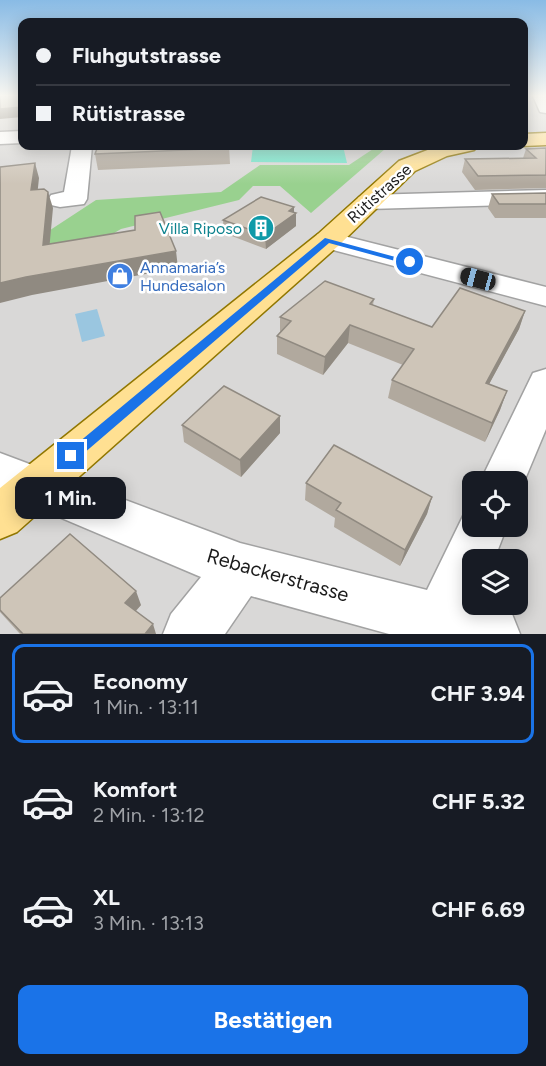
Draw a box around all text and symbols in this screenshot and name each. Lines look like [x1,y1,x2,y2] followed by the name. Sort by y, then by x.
[72,42,221,69] text: Fluhgutstrasse
[72,100,185,127] text: Rütistrasse
[343,160,415,227] street label: Rütistrasse
[246,213,276,243] building icon: Villa Riposo
[159,219,242,238] place label: Villa Riposo
[396,248,423,275] route start
[140,258,225,295] place label: Annamaria’s Hundesalon
[105,261,135,291] shop icon: Annamaria’s Hundesalon
[458,266,498,292] car
[57,442,84,469] route end
[462,471,528,615] map controls
[462,471,528,537] button: locate
[16,477,127,519] callout: 1 Min.
[45,486,96,510] text: 1 Min.
[204,543,352,607] street label: Rebackerstrasse
[462,549,528,615] button: layers
[21,667,75,721] icon: car
[93,668,188,695] text: Economy
[431,680,525,707] text: CHF 3.94
[93,695,199,719] text: 1 Min. · 13:11
[21,775,75,829] icon: car
[93,776,177,803] text: Komfort
[432,788,525,815] text: CHF 5.32
[93,803,205,827] text: 2 Min. · 13:12
[21,883,75,937] icon: car
[93,884,120,911] text: XL
[431,896,525,923] text: CHF 6.69
[93,911,204,935] text: 3 Min. · 13:13
[18,985,528,1054] button: Bestätigen

